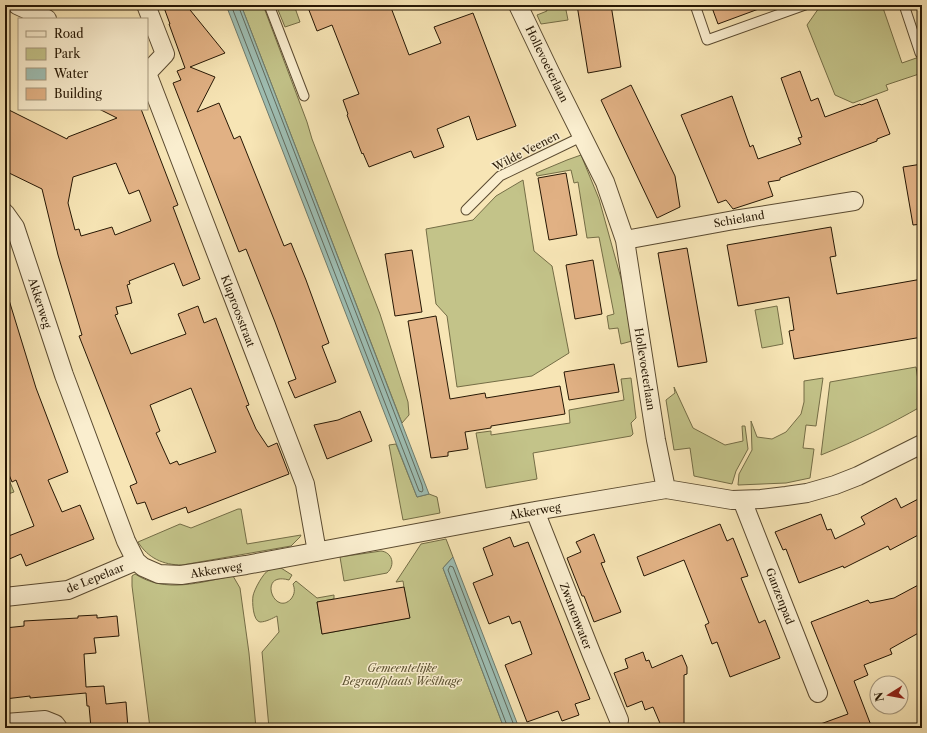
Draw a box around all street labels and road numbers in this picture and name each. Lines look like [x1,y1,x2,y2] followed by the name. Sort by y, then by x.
[522,23,572,105] street label: Hollevoeterlaan
[489,128,562,174] street label: Wilde Veenen
[712,208,766,230] street label: Schieland
[218,273,258,349] street label: Klaproosstraat
[25,275,55,330] street label: Akkerweg
[632,327,658,411] street label: Hollevoeterlaan
[507,500,562,523] street label: Akkerweg
[188,559,243,581] street label: Akkerweg
[64,560,127,596] street label: de Lepelaar
[763,566,797,627] street label: Ganzenpad
[557,581,595,652] street label: Zwanenwater

